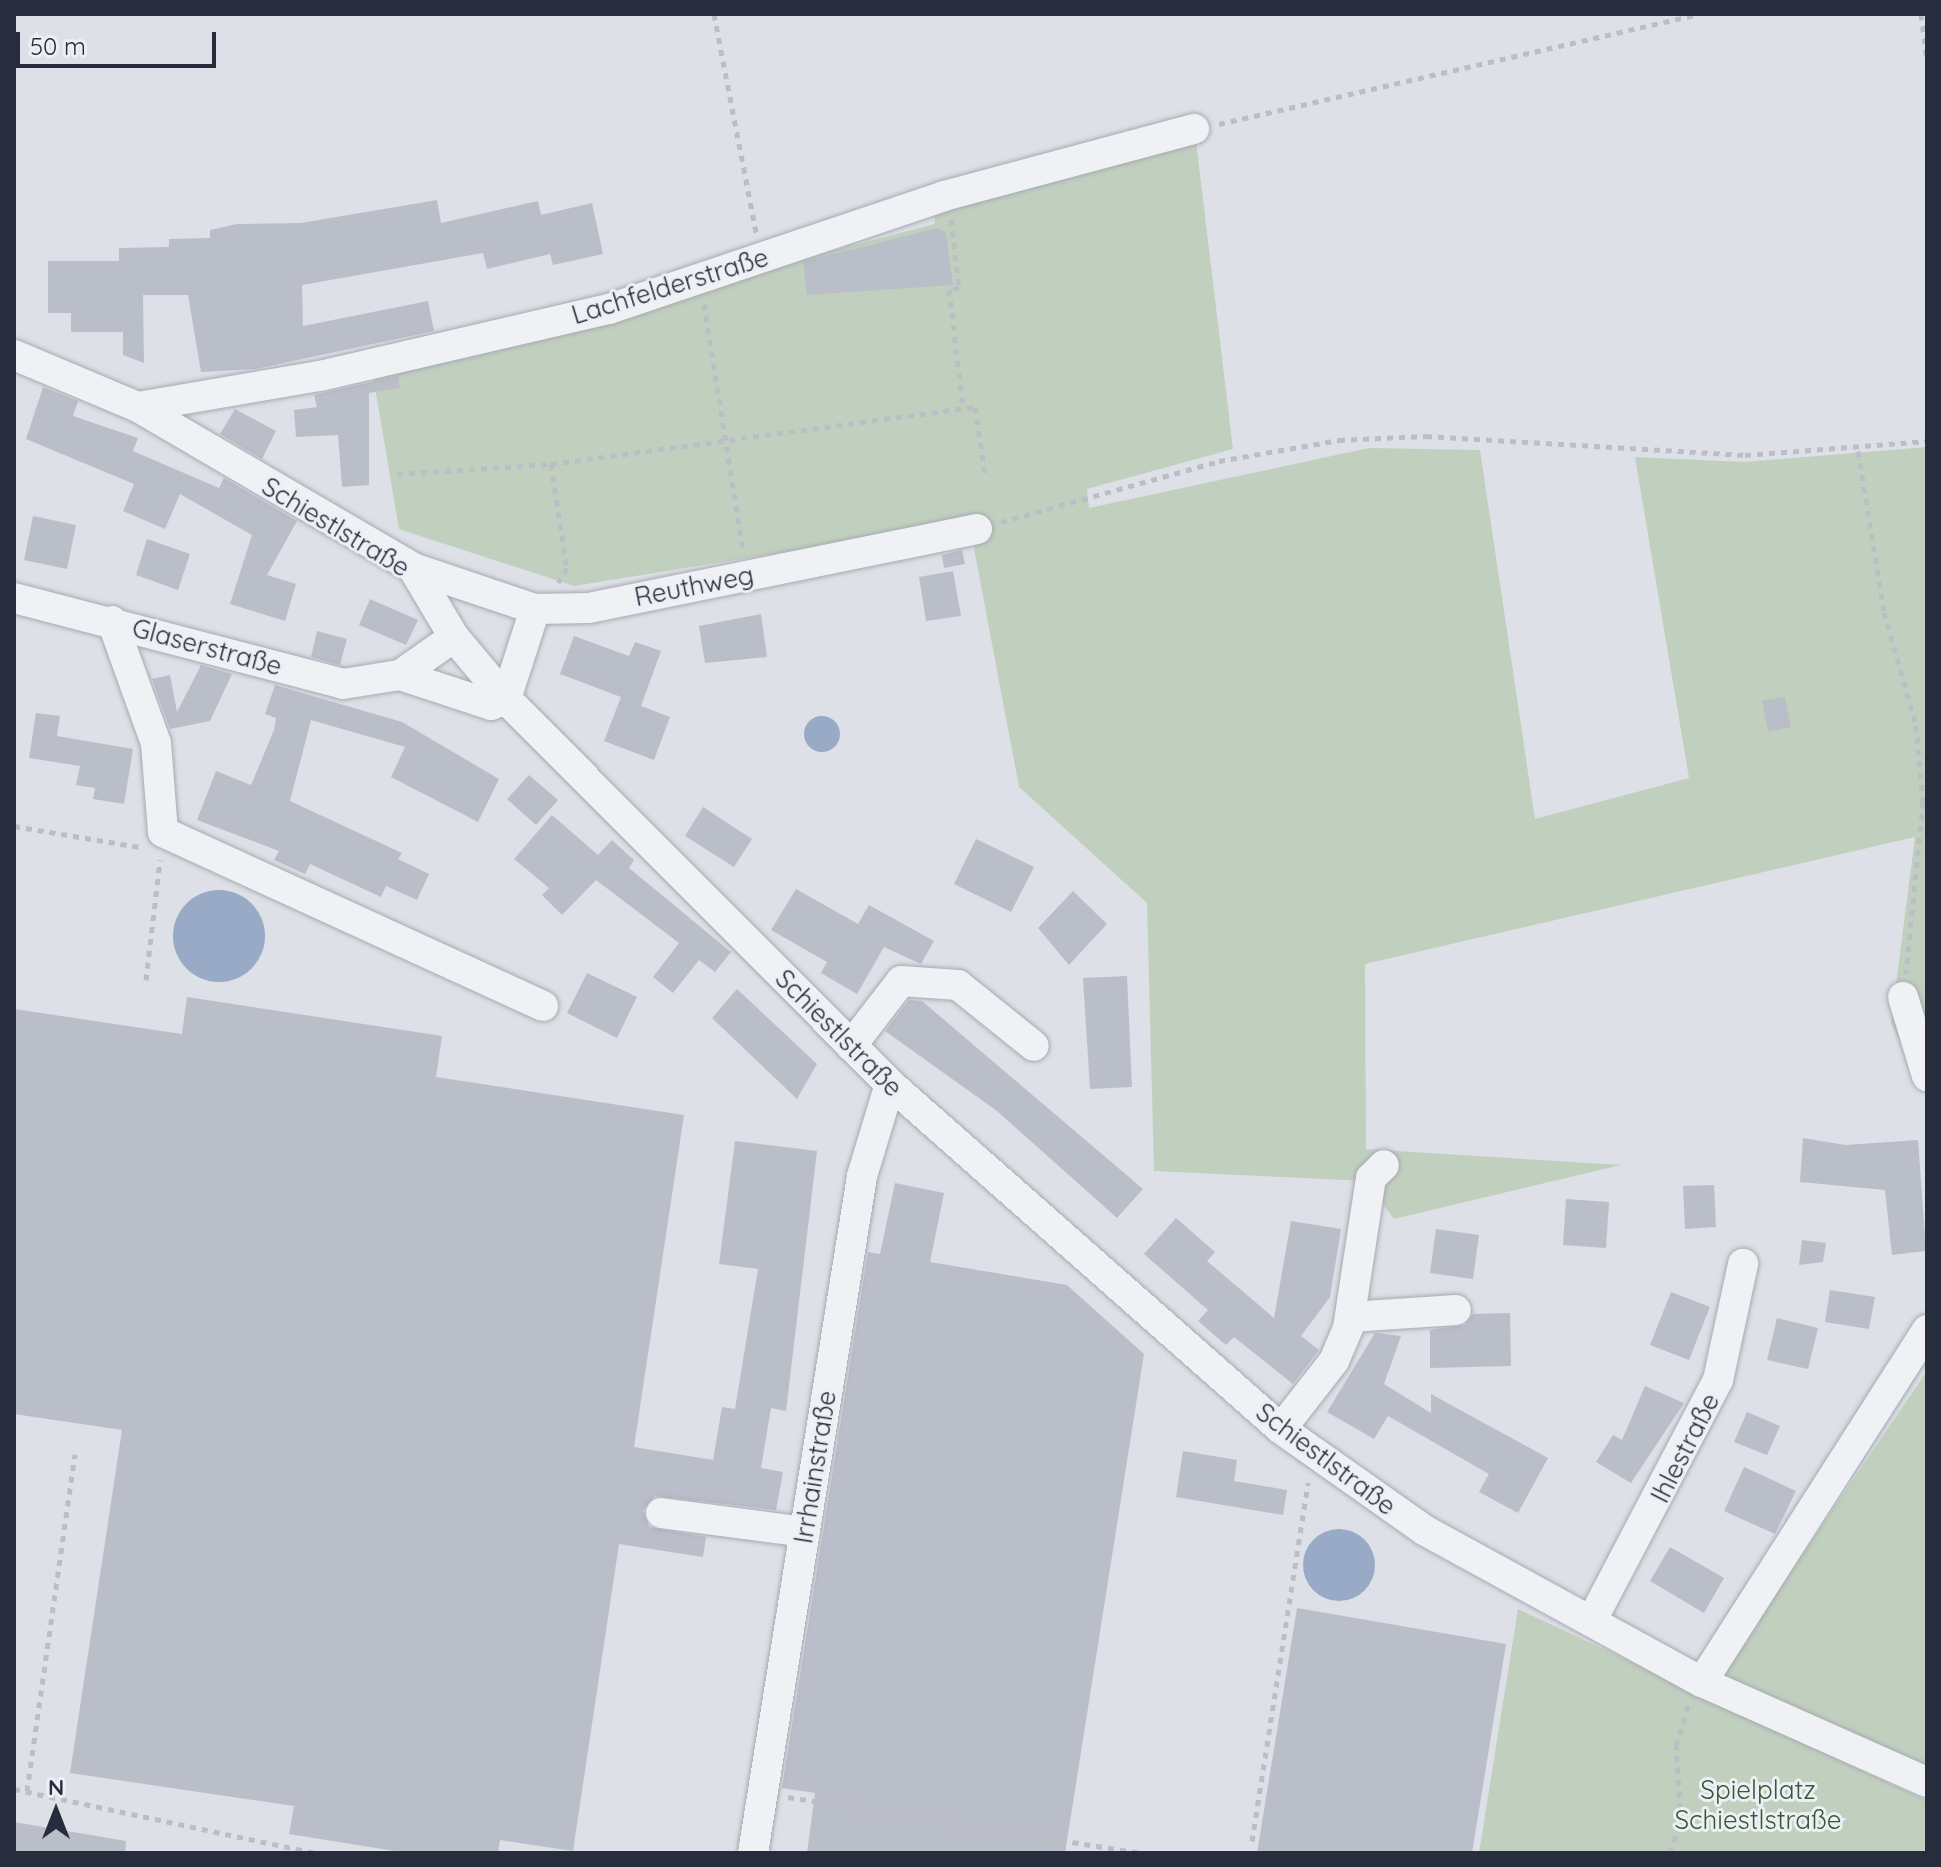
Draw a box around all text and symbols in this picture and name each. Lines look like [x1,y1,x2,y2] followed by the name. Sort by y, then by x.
[20,16,220,66] scale bar
[30,31,86,61] text: 50 m
[568,241,772,331] street label: Lachfelderstraße
[256,471,416,583] street label: Schiestlstraße
[632,559,756,613] street label: Reuthweg
[129,612,285,682] street label: Glaserstraße
[769,963,909,1103] street label: Schiestlstraße
[788,1388,842,1546] street label: Irrhainstraße
[1644,1388,1726,1508] street label: Ihlestraße
[1250,1396,1402,1522] street label: Schiestlstraße
[16,1771,96,1851] north arrow
[48,1773,64,1801] text: N
[1675,1774,1841,1836] park label: Spielplatz Schiestlstraße

